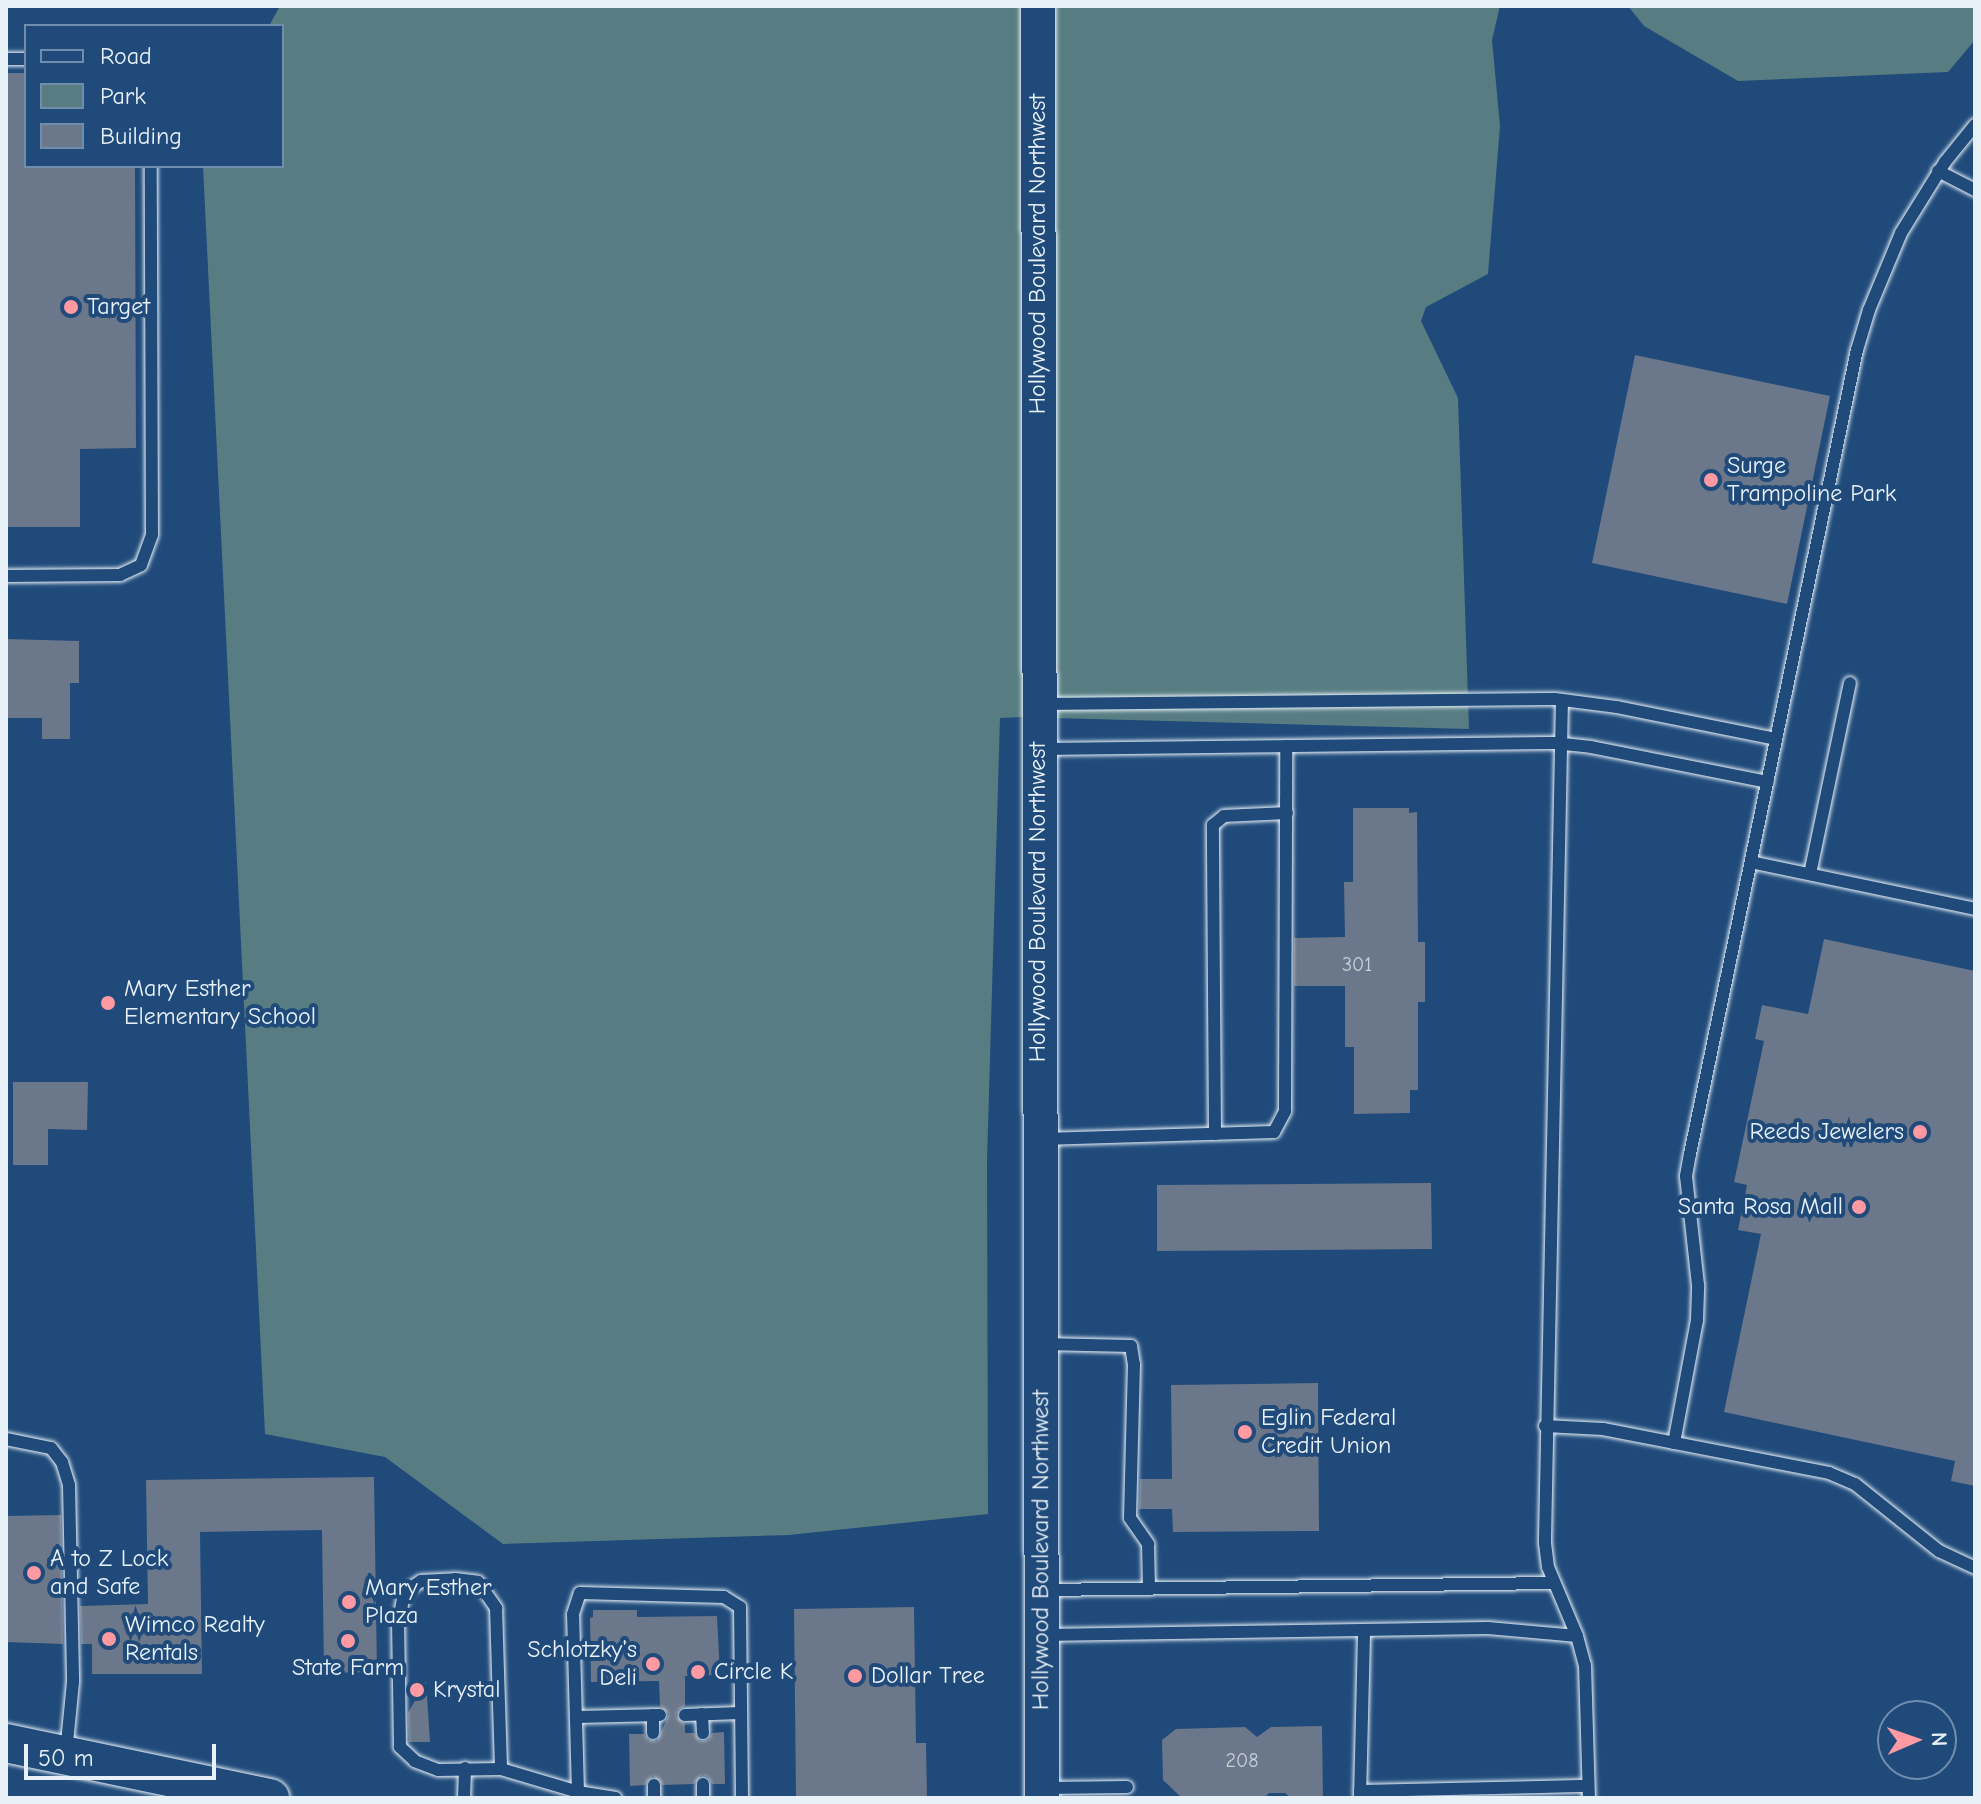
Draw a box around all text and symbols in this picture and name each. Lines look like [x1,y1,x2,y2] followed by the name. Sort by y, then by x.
[24,24,284,168] legend
[100,42,152,70] text: Road
[100,82,146,110] text: Park
[1024,94,1052,414] street label: Hollywood Boulevard Northwest
[100,122,182,150] text: Building
[87,293,150,321] place label: Target
[62,298,80,316] marker: Target
[1727,452,1896,508] place label: Surge Trampoline Park
[1702,471,1720,489] marker: Surge Trampoline Park
[1024,742,1052,1062] street label: Hollywood Boulevard Northwest
[1342,952,1372,976] house number: 301
[124,975,316,1031] place label: Mary Esther Elementary School
[99,994,117,1012] marker: Mary Esther Elementary School
[1749,1118,1904,1146] place label: Reeds Jewelers
[1911,1123,1929,1141] marker: Reeds Jewelers
[1678,1193,1843,1221] place label: Santa Rosa Mall
[1850,1198,1868,1216] marker: Santa Rosa Mall
[1027,1390,1055,1710] street label: Hollywood Boulevard Northwest
[1261,1404,1396,1460] place label: Eglin Federal Credit Union
[1236,1423,1254,1441] marker: Eglin Federal Credit Union
[50,1545,168,1601] place label: A to Z Lock and Safe
[25,1564,43,1582] marker: A to Z Lock and Safe
[365,1574,492,1630] place label: Mary Esther Plaza
[340,1593,358,1611] marker: Mary Esther Plaza
[125,1611,265,1667] place label: Wimco Realty Rentals
[100,1630,118,1648] marker: Wimco Realty Rentals
[339,1632,357,1650] marker: State Farm
[527,1636,637,1692] place label: Schlotzky's Deli
[292,1654,404,1682] place label: State Farm
[644,1655,662,1673] marker: Schlotzky's Deli
[714,1658,793,1686] place label: Circle K
[871,1662,985,1690] place label: Dollar Tree
[689,1663,707,1681] marker: Circle K
[846,1667,864,1685] marker: Dollar Tree
[433,1676,500,1704] place label: Krystal
[408,1681,426,1699] marker: Krystal
[1877,1700,1957,1780] north arrow
[28,1728,220,1778] scale bar
[1926,1732,1952,1747] text: N
[38,1744,94,1772] text: 50 m
[1226,1748,1258,1772] house number: 208

